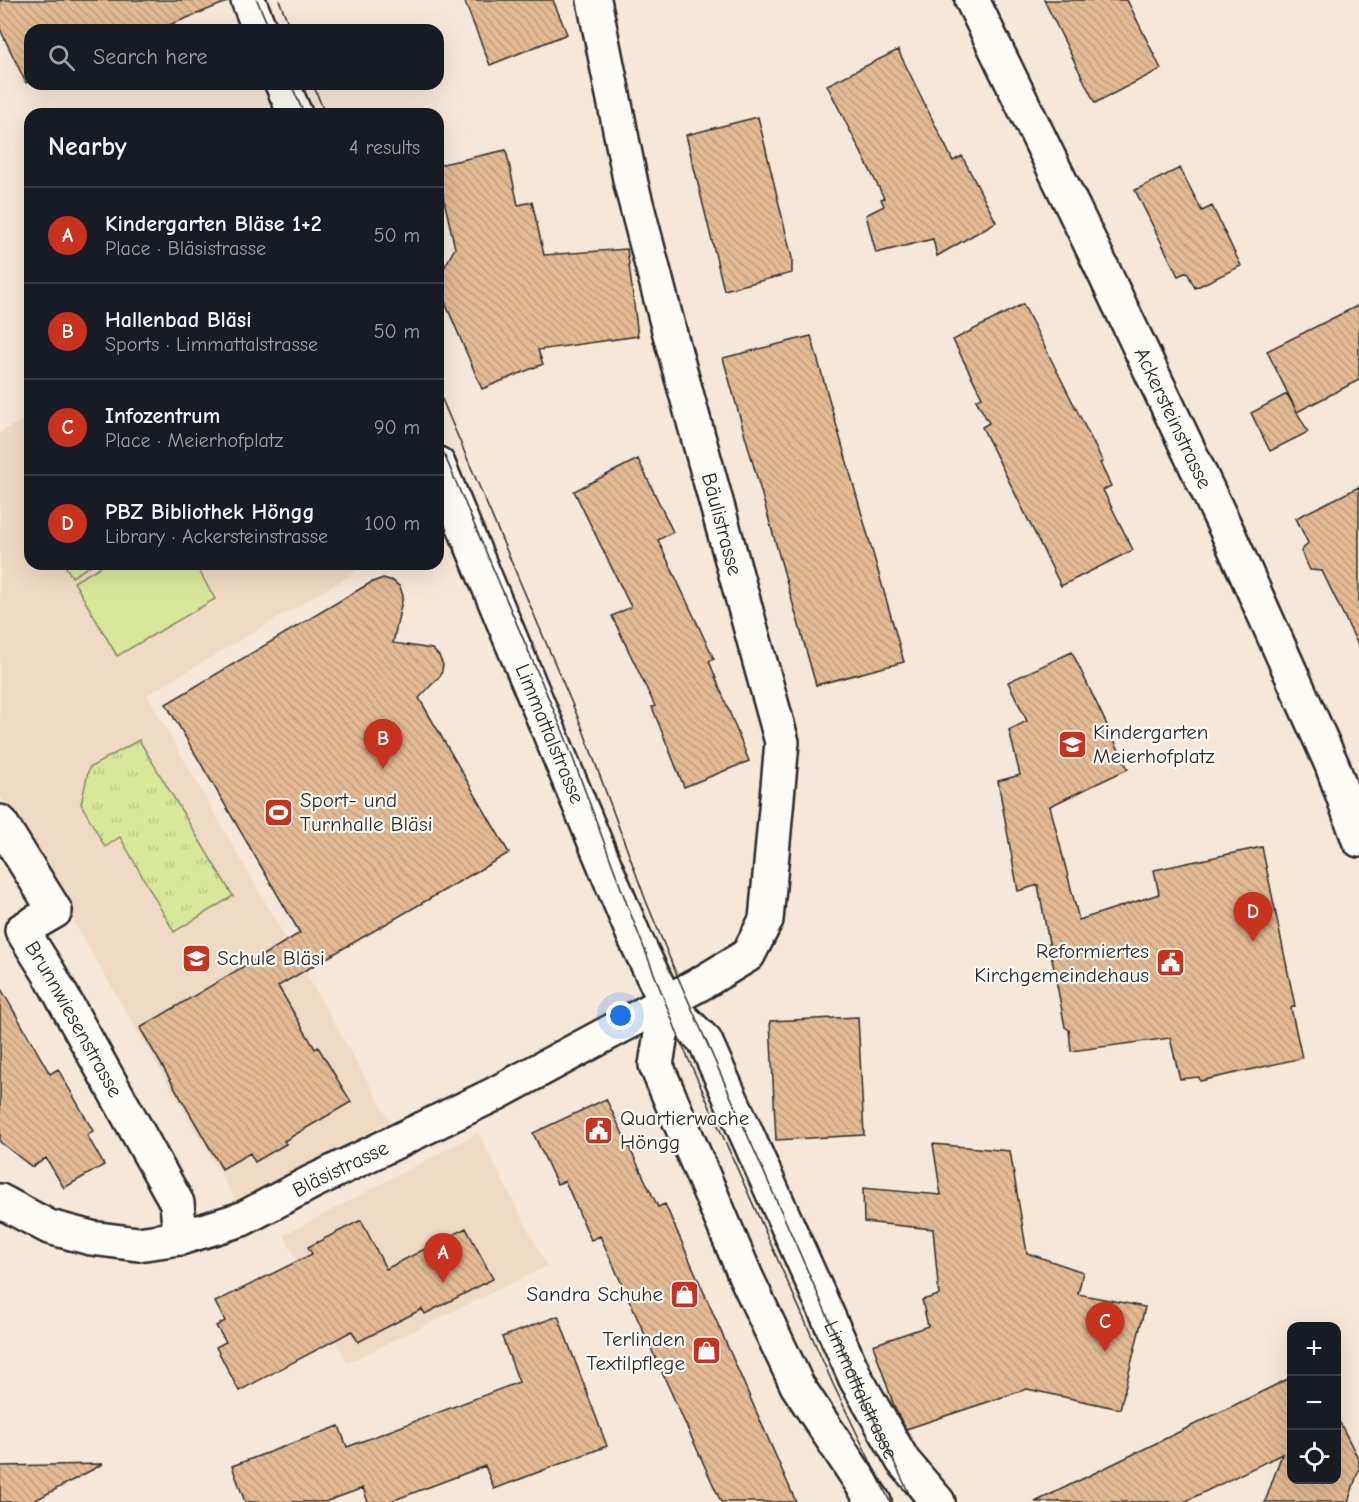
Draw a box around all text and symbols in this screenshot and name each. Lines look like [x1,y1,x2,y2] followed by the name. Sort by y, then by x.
[24,24,444,90] search box
[45,41,78,74] icon: search
[93,44,208,70] text: Search here
[48,132,127,162] text: Nearby
[349,136,420,159] text: 4 results
[105,211,322,237] text: Kindergarten Bläse 1+2
[62,224,73,247] text: A
[374,224,420,247] text: 50 m
[105,237,266,260] text: Place · Bläsistrasse
[105,307,252,333] text: Hallenbad Bläsi
[61,320,74,343] text: B
[374,320,420,343] text: 50 m
[105,333,318,356] text: Sports · Limmattalstrasse
[1130,344,1217,493] street label: Ackersteinstrasse
[105,403,220,429] text: Infozentrum
[61,416,74,439] text: C
[374,416,420,439] text: 90 m
[105,429,283,452] text: Place · Meierhofplatz
[697,470,747,578] street label: Bäulistrasse
[105,499,315,525] text: PBZ Bibliothek Höngg
[61,512,74,535] text: D
[365,512,420,535] text: 100 m
[105,525,328,548] text: Library · Ackersteinstrasse
[510,660,590,807] street label: Limmattalstrasse
[364,720,403,769] pin: B
[1093,720,1215,768] place label: Kindergarten Meierhofplatz
[1056,728,1088,760] school or university icon: Kindergarten Meierhofplatz
[300,788,432,836] place label: Sport- und Turnhalle Bläsi
[263,796,295,828] sports icon: Sport- und Turnhalle Bläsi
[1234,892,1272,942] pin: D
[20,937,128,1101] street label: Brunnwiesenstrasse
[974,939,1149,987] place label: Reformiertes Kirchgemeindehaus
[180,942,212,974] school or university icon: Schule Bläsi
[217,946,325,970] place label: Schule Bläsi
[1154,947,1186,979] public building icon: Reformiertes Kirchgemeindehaus
[606,1001,635,1030] your location
[620,1106,749,1154] place label: Quartierwache Höngg
[583,1114,615,1146] public building icon: Quartierwache Höngg
[288,1135,392,1202] street label: Bläsistrasse
[424,1234,462,1283] pin: A
[668,1278,700,1310] shop icon: Sandra Schuhe
[527,1282,663,1306] place label: Sandra Schuhe
[1086,1302,1124,1352] pin: C
[819,1317,903,1463] street label: Limmattalstrasse
[1287,1322,1341,1484] map controls
[1287,1322,1341,1376] button: +
[586,1327,685,1375] place label: Terlinden Textilpflege
[690,1335,722,1367] shop icon: Terlinden Textilpflege
[1287,1376,1341,1430] button: −
[1287,1430,1341,1484] button: locate

